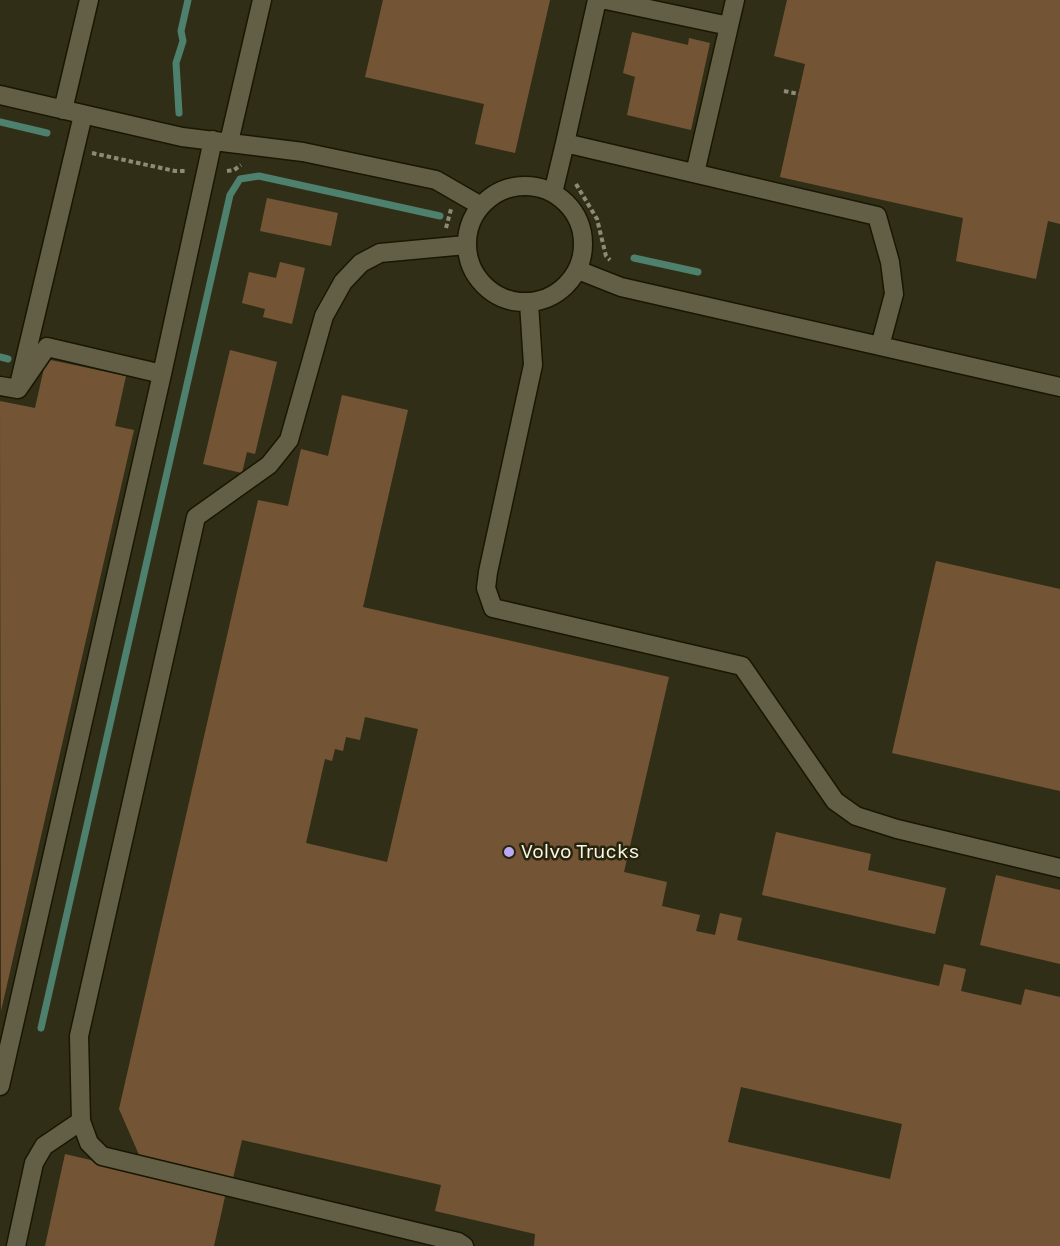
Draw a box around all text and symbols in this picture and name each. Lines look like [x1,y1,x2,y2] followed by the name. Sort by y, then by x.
[521,839,640,865] place label: Volvo Trucks
[502,845,516,859] marker: Volvo Trucks

